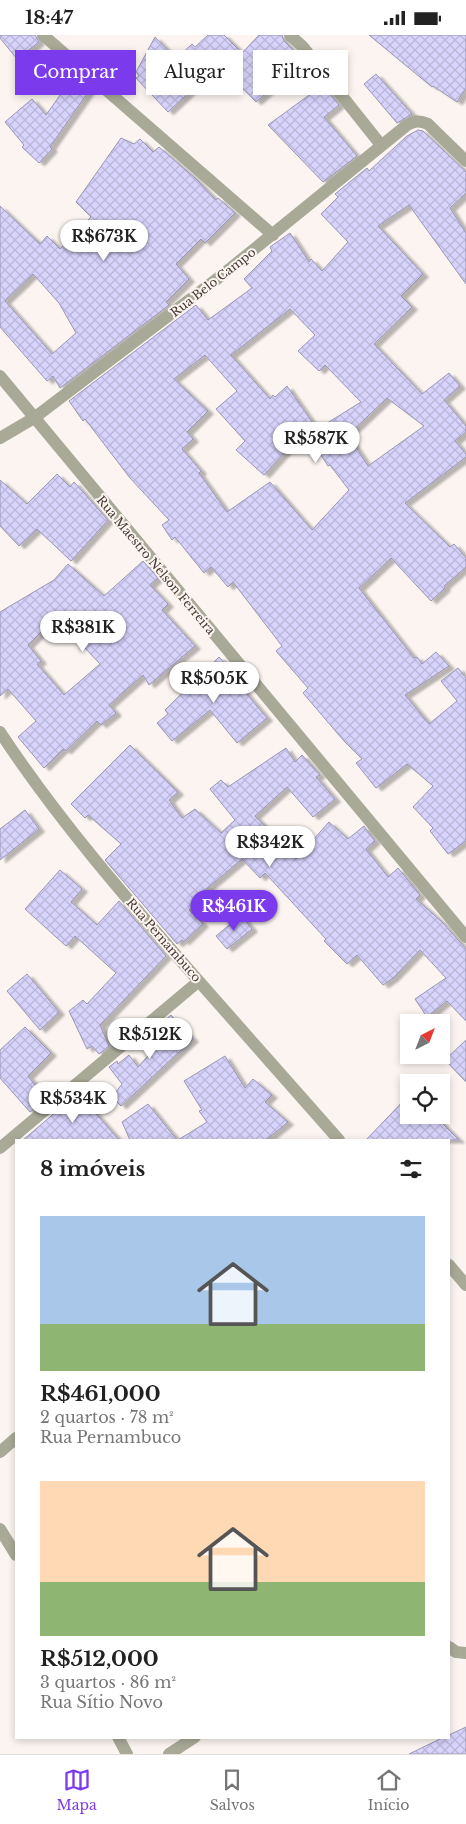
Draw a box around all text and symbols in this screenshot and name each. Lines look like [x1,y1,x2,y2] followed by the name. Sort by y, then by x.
[25,6,73,29] text: 18:47
[15,50,136,95] chip: Comprar
[146,50,243,95] chip: Alugar
[253,50,348,95] chip: Filtros
[63,219,145,262] pin: R$673K
[71,226,137,246] text: R$673K
[167,244,259,320] street label: Rua Belo Campo
[275,421,357,464] pin: R$587K
[284,428,348,448] text: R$587K
[94,493,219,638] street label: Rua Maestro Nelson Ferreira
[42,611,124,653] pin: R$381K
[51,617,115,637] text: R$381K
[173,661,255,704] pin: R$505K
[180,668,248,688] text: R$505K
[229,825,311,868] pin: R$342K
[236,832,304,852] text: R$342K
[193,889,275,932] pin: R$461K
[124,895,204,985] street label: Rua Pernambuco
[202,896,266,916] text: R$461K
[400,1014,450,1064] north arrow
[400,1014,450,1124] map controls
[109,1017,191,1060] pin: R$512K
[118,1024,182,1044] text: R$512K
[400,1074,450,1124] button: locate
[32,1081,114,1124] pin: R$534K
[40,1088,106,1108] text: R$534K
[397,1155,425,1183] icon: filters
[40,1156,145,1182] text: 8 imóveis
[188,1249,278,1339] icon: home
[40,1381,161,1407] text: R$461,000
[40,1407,174,1427] text: 2 quartos · 78 m²
[40,1427,181,1447] text: Rua Pernambuco
[188,1514,278,1604] icon: home
[40,1646,159,1672] text: R$512,000
[40,1672,176,1692] text: 3 quartos · 86 m²
[40,1692,163,1712] text: Rua Sítio Novo
[57,1766,97,1814] tab: Mapa
[210,1766,255,1814] tab: Salvos
[368,1766,409,1814] tab: Início

